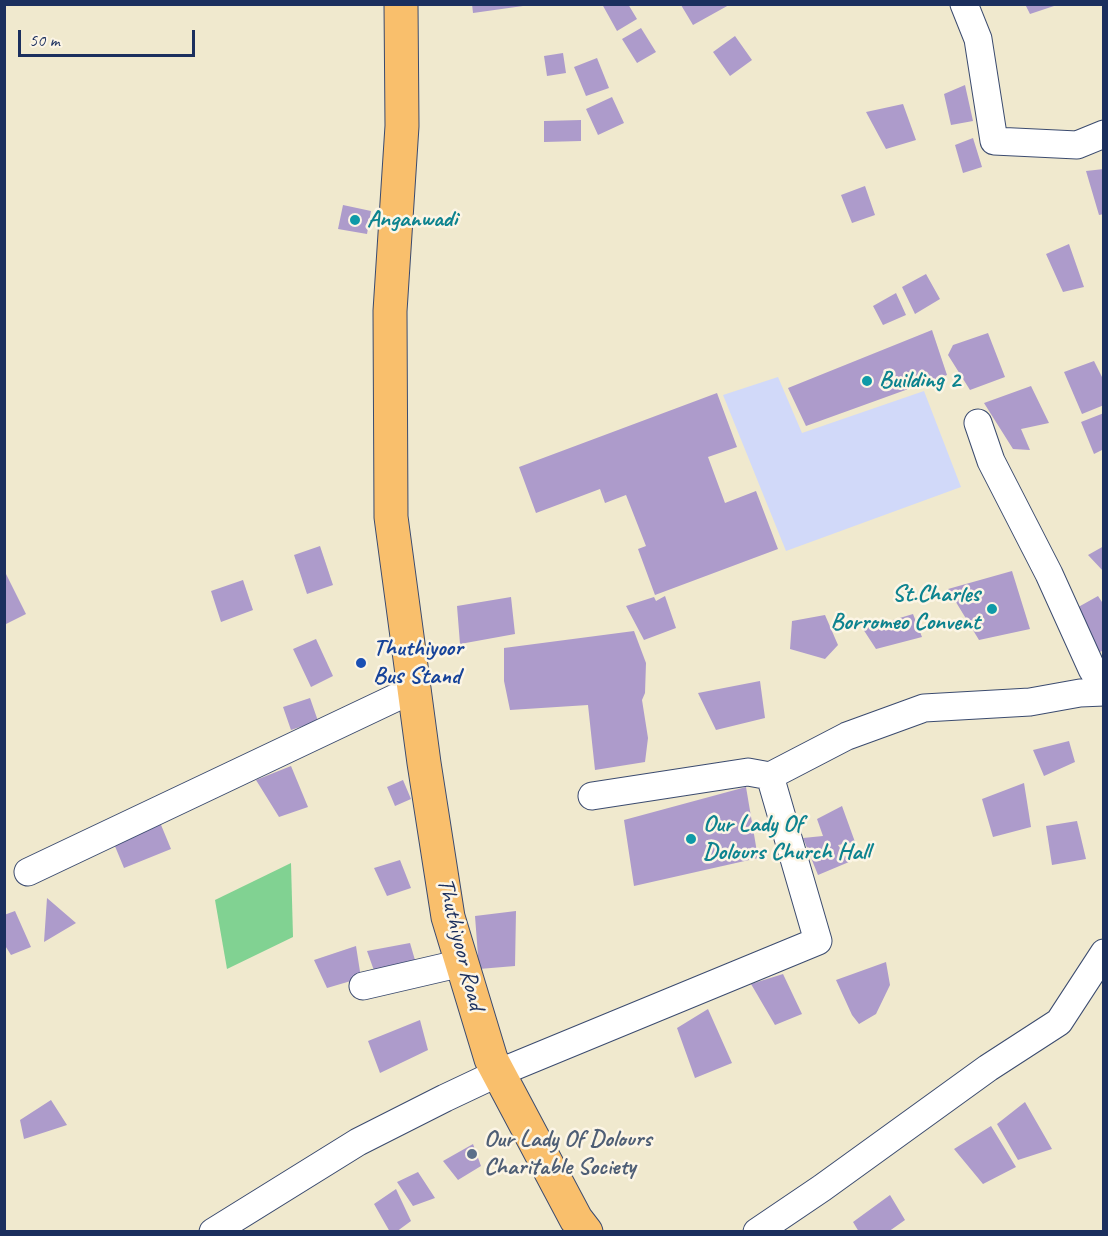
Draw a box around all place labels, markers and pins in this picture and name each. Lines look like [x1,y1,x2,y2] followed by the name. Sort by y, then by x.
[367,206,457,234] place label: Anganwadi
[348,213,362,227] marker: Anganwadi
[879,367,960,395] place label: Building 2
[860,374,874,388] marker: Building 2
[831,581,980,637] place label: St.Charles Borromeo Convent
[985,602,999,616] marker: St.Charles Borromeo Convent
[373,635,463,691] place label: Thuthiyoor Bus Stand
[354,656,368,670] marker: Thuthiyoor Bus Stand
[703,811,870,867] place label: Our Lady Of Dolours Church Hall
[684,832,698,846] marker: Our Lady Of Dolours Church Hall
[484,1126,652,1182] place label: Our Lady Of Dolours Charitable Society
[465,1147,479,1161] marker: Our Lady Of Dolours Charitable Society

